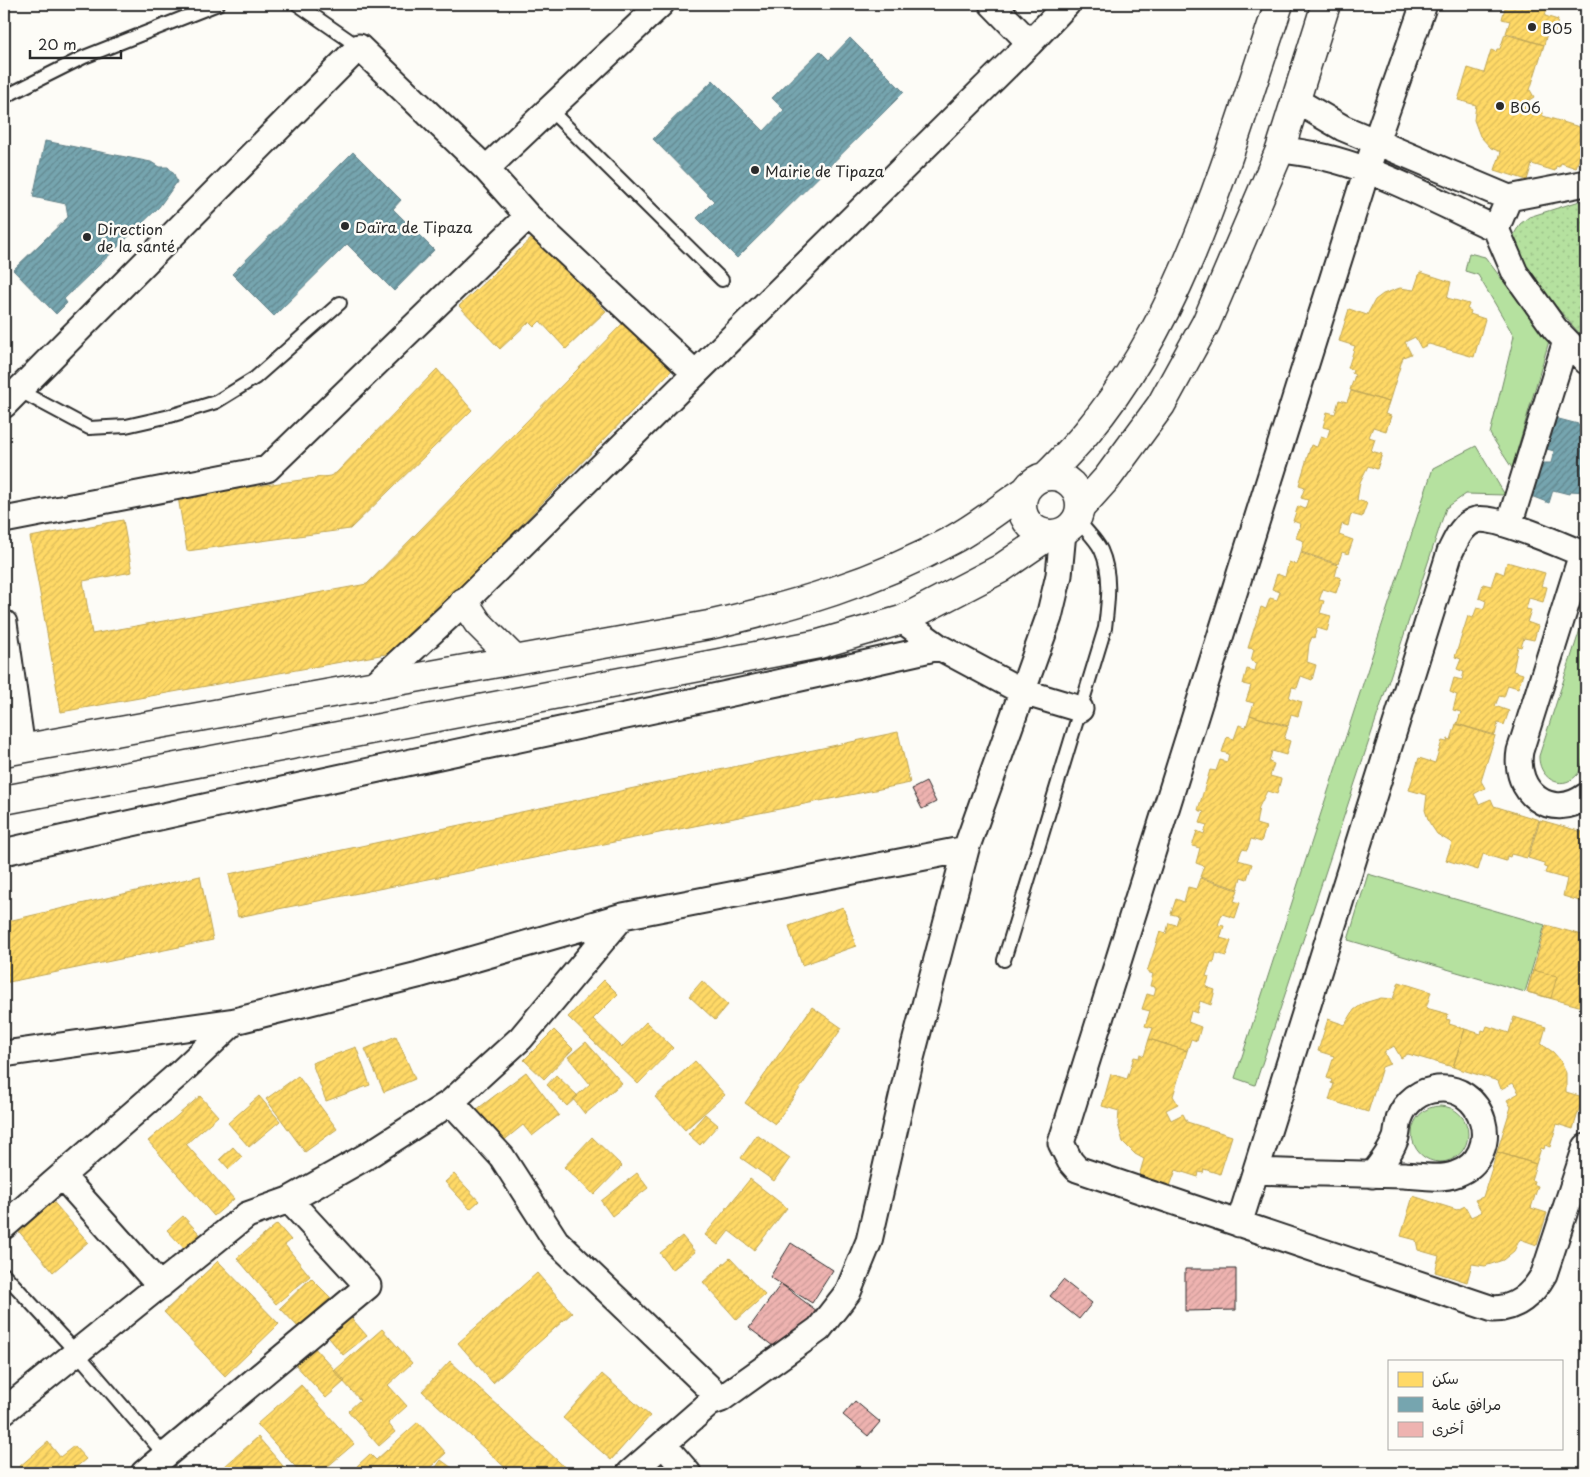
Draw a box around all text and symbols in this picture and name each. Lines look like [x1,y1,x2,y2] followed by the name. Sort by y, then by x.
[1542,16,1572,39] place label: B05
[1526,21,1538,33] marker: B05
[30,28,121,60] scale bar
[38,32,77,55] text: 20 m
[1510,95,1541,118] place label: B06
[1494,100,1506,112] marker: B06
[765,159,885,182] place label: Mairie de Tipaza
[749,164,761,176] marker: Mairie de Tipaza
[355,215,473,238] place label: Daïra de Tipaza
[97,217,175,257] place label: Direction de la santé
[339,220,351,232] marker: Daïra de Tipaza
[81,231,93,243] marker: Direction de la santé
[1388,1360,1562,1450] legend
[1432,1366,1459,1389] text: سكن
[1432,1392,1501,1415] text: مرافق عامة
[1432,1416,1464,1439] text: أخرى

